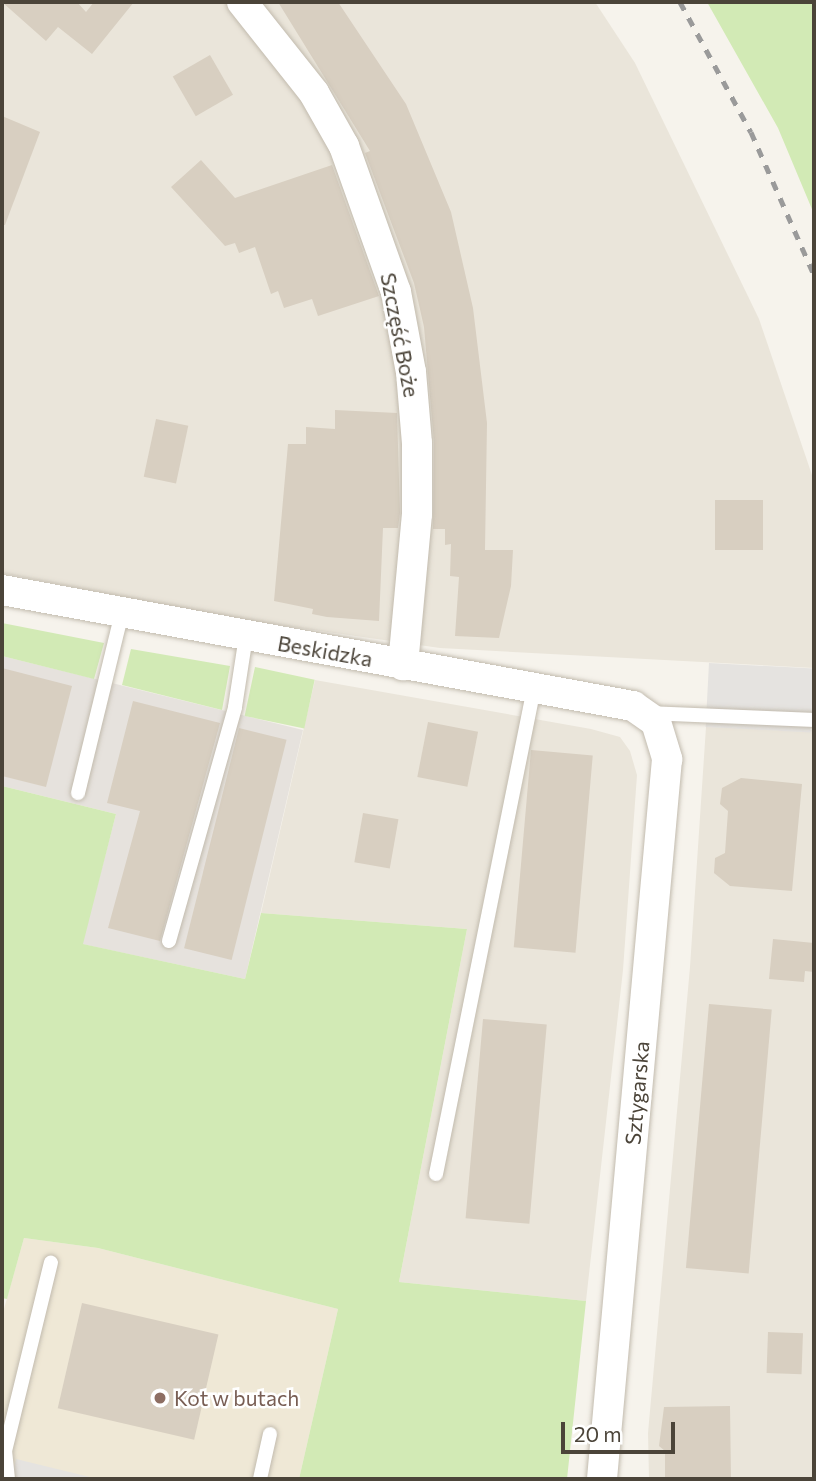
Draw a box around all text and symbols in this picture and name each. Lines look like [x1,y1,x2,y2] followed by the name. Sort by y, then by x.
[376,271,424,399] street label: Szczęść Boże
[276,630,374,672] street label: Beskidzka
[620,1040,654,1146] street label: Sztygarska
[174,1385,299,1411] place label: Kot w butach
[152,1390,168,1406] marker: Kot w butach
[564,1408,678,1452] scale bar
[574,1421,622,1446] text: 20 m

